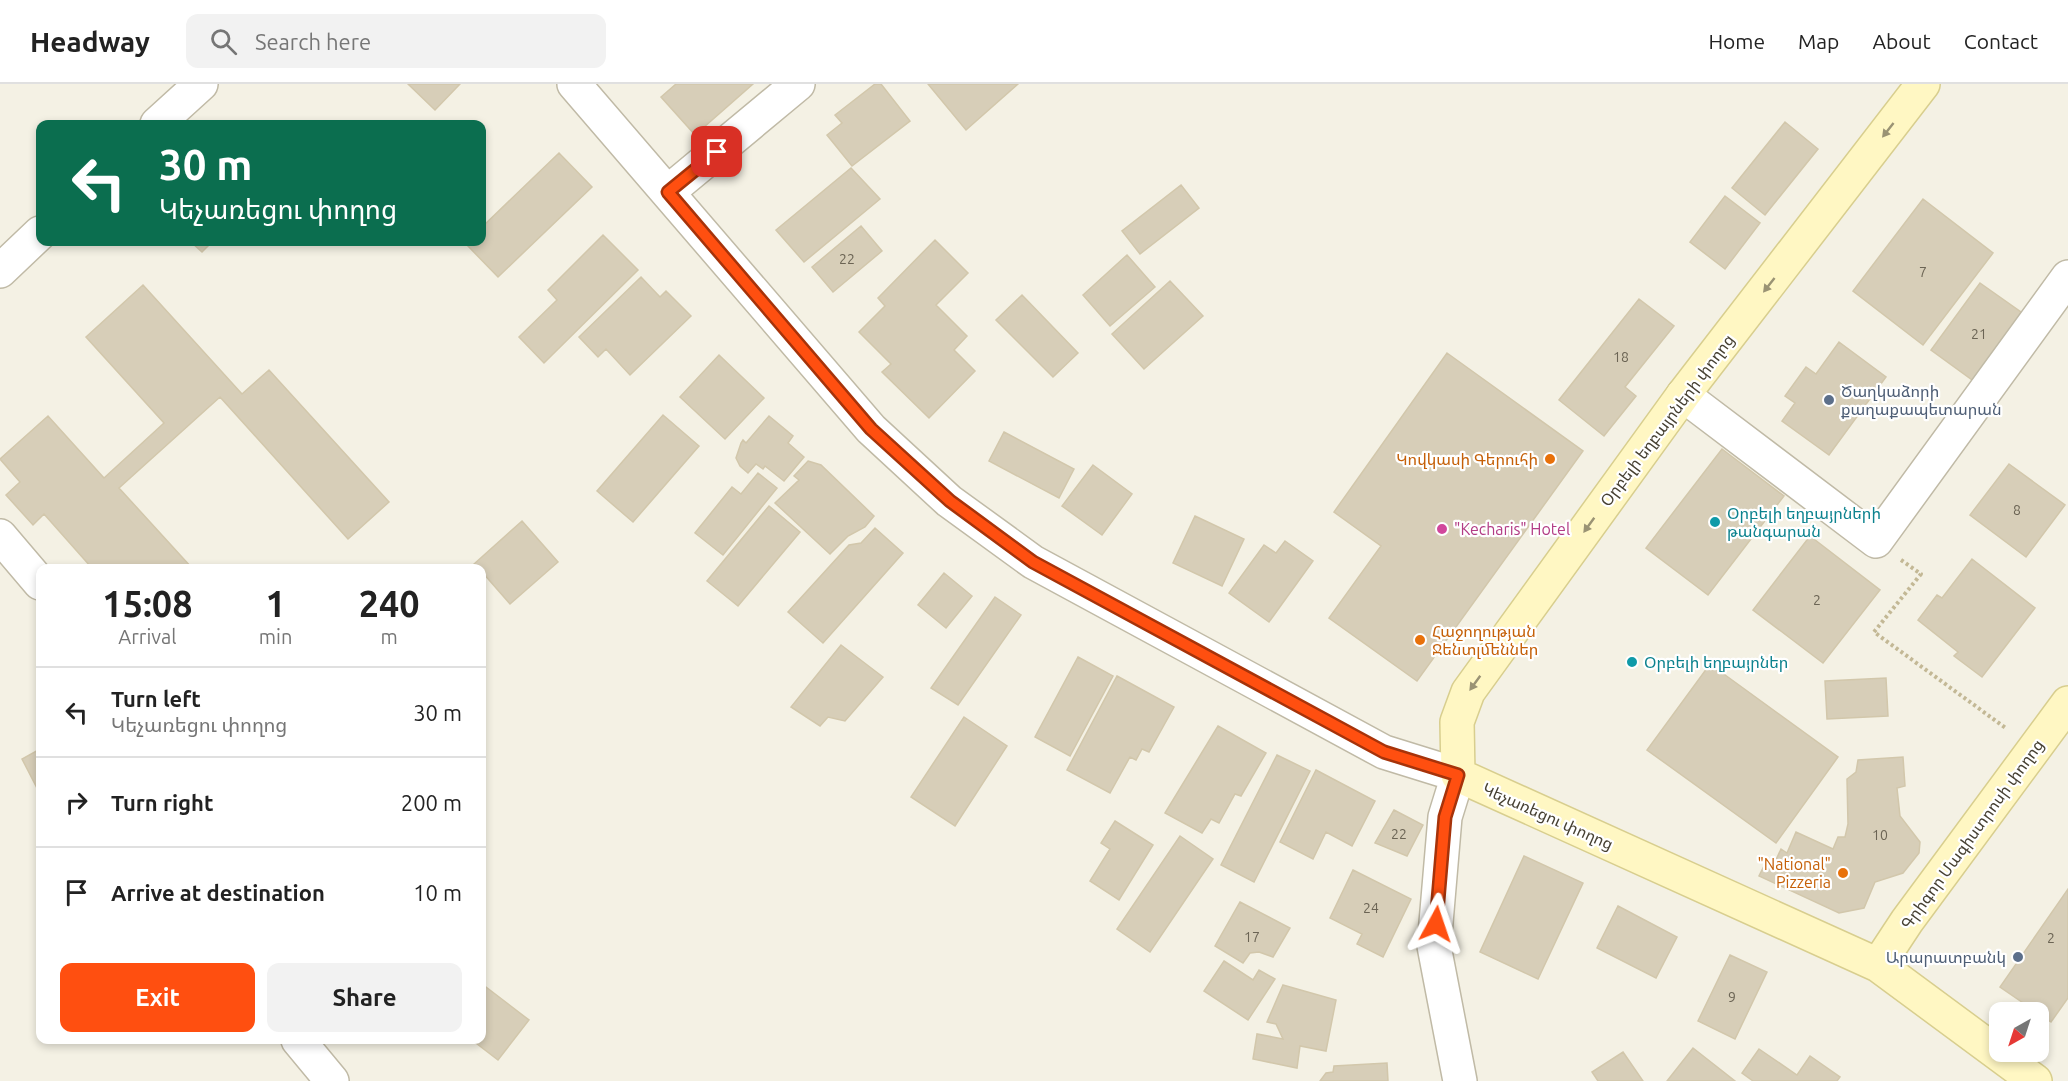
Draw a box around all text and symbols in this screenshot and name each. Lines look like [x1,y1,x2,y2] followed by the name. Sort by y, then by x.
[186,14,606,68] search box
[207,25,240,58] icon: search
[30,26,150,57] text: Headway
[255,29,371,54] text: Search here
[1708,29,1765,53] text: Home
[1798,29,1839,53] text: Map
[1872,29,1931,53] text: About
[1964,29,2038,53] text: Contact
[1882,123,1894,138] one-way arrow
[691,126,742,177] pin
[700,135,733,168] icon: arrive
[159,141,253,188] text: 30 m
[60,144,138,222] icon: left
[159,194,397,224] text: Կեչառեցու փողոց
[839,251,855,267] house number: 22
[1919,264,1927,280] house number: 7
[1763,277,1775,292] one-way arrow
[1971,326,1987,342] house number: 21
[1596,331,1738,510] street label: Օրբելի եղբայրների փողոց
[1613,349,1629,365] house number: 18
[1841,382,2002,419] place label: Ծաղկաձորի քաղաքապետարան
[1822,393,1836,407] marker: Ծաղկաձորի քաղաքապետարան
[1396,450,1538,469] place label: Կովկասի Գերուհի
[1543,452,1557,466] marker: Կովկասի Գերուհի
[2013,502,2021,518] house number: 8
[1727,504,1881,541] place label: Օրբելի եղբայրների թանգարան
[1708,515,1722,529] marker: Օրբելի եղբայրների թանգարան
[1583,517,1595,533] one-way arrow
[1454,520,1570,538] place label: "Kecharis" Hotel
[1435,522,1449,536] marker: "Kecharis" Hotel
[102,583,192,624] text: 15:08
[265,583,286,624] text: 1
[359,583,420,624] text: 240
[1813,592,1821,608] house number: 2
[1432,622,1538,659] place label: Հաջողության Ջենտլմեններ
[118,625,177,648] text: Arrival
[259,625,292,648] text: min
[381,625,398,648] text: m
[1413,633,1427,647] marker: Հաջողության Ջենտլմեններ
[1644,653,1788,672] place label: Օրբելի եղբայրներ
[1625,655,1639,669] marker: Օրբելի եղբայրներ
[1469,675,1481,691] one-way arrow
[111,686,201,711] text: Turn left
[60,696,93,729] icon: left
[413,700,462,725] text: 30 m
[111,713,287,736] text: Կեչառեցու փողոց
[1897,736,2048,933] street label: Գրիգոր Մագիստրոսի փողոց
[1479,779,1616,854] street label: Կեչառեցու փողոց
[60,786,93,819] icon: right
[111,790,213,815] text: Turn right
[401,790,462,815] text: 200 m
[1391,826,1407,842] house number: 22
[1872,827,1888,843] house number: 10
[1757,855,1831,891] place label: "National" Pizzeria
[1836,866,1850,880] marker: "National" Pizzeria
[60,876,93,909] icon: arrive
[111,880,325,905] text: Arrive at destination
[413,880,462,905] text: 10 m
[1404,892,1468,956] position arrow
[1363,900,1379,916] house number: 24
[1244,929,1260,945] house number: 17
[2047,930,2055,946] house number: 2
[1886,948,2006,967] place label: Արարատբանկ
[2011,950,2025,964] marker: Արարատբանկ
[60,963,255,1032] button: Exit
[267,963,462,1032] button: Share
[1728,989,1736,1005] house number: 9
[1989,1002,2049,1062] north arrow
[1989,1002,2049,1062] map controls

